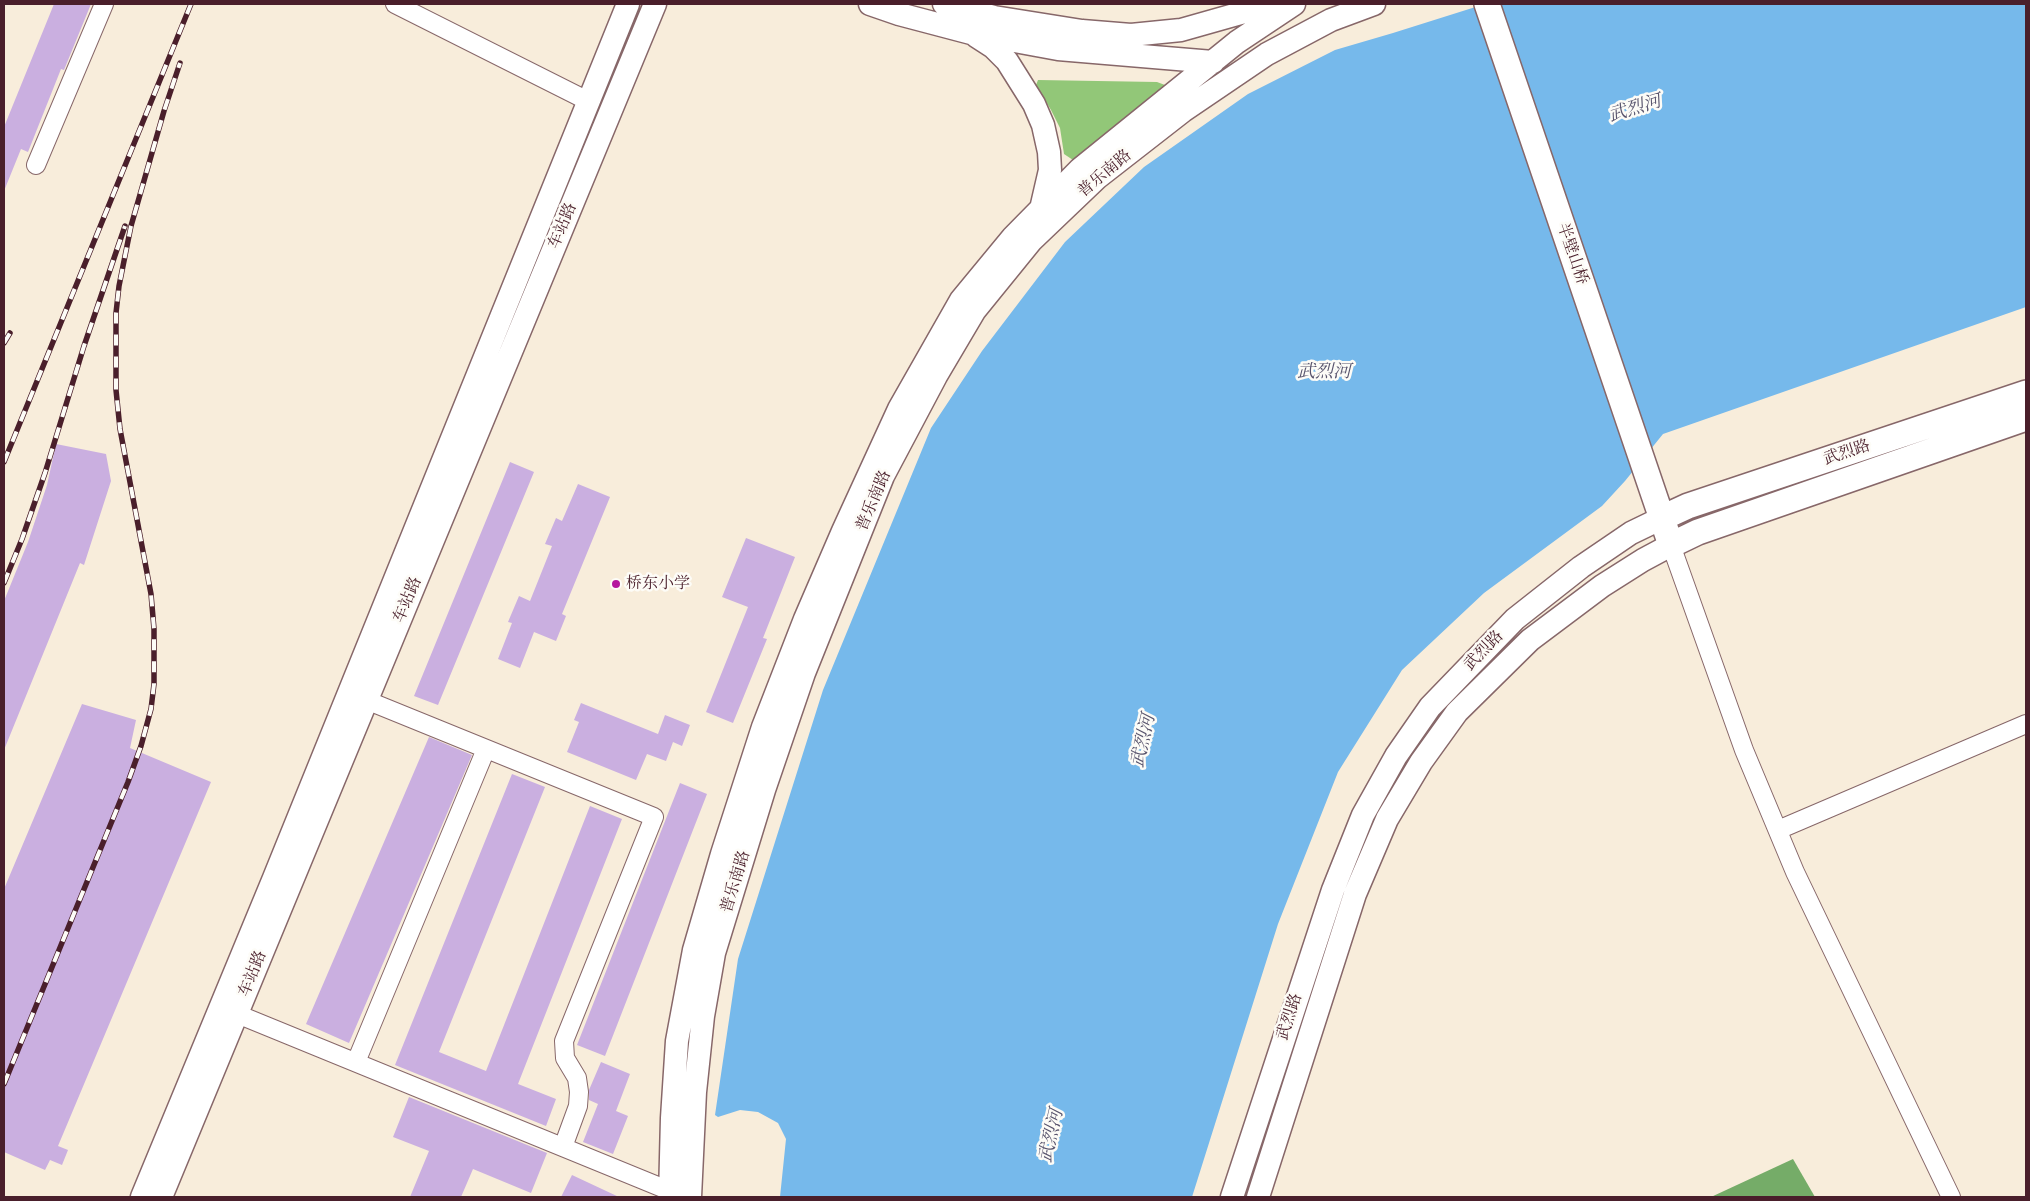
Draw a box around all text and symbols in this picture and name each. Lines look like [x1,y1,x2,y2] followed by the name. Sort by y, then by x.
[1606,91,1664,127] water label: 武烈河
[1074,146,1136,202] street label: 普乐南路
[545,200,581,252] street label: 车站路
[1553,221,1591,287] street label: 半壁山桥
[1297,362,1351,384] water label: 武烈河
[1821,436,1873,470] street label: 武烈路
[853,468,895,534] street label: 普乐南路
[390,574,426,626] street label: 车站路
[626,574,690,594] place label: 桥东小学
[610,578,622,590] marker: 桥东小学
[1460,627,1508,675] street label: 武烈路
[1127,712,1161,770] water label: 武烈河
[717,849,755,915] street label: 普乐南路
[235,948,271,1000] street label: 车站路
[1273,991,1307,1043] street label: 武烈路
[1035,1107,1069,1165] water label: 武烈河

